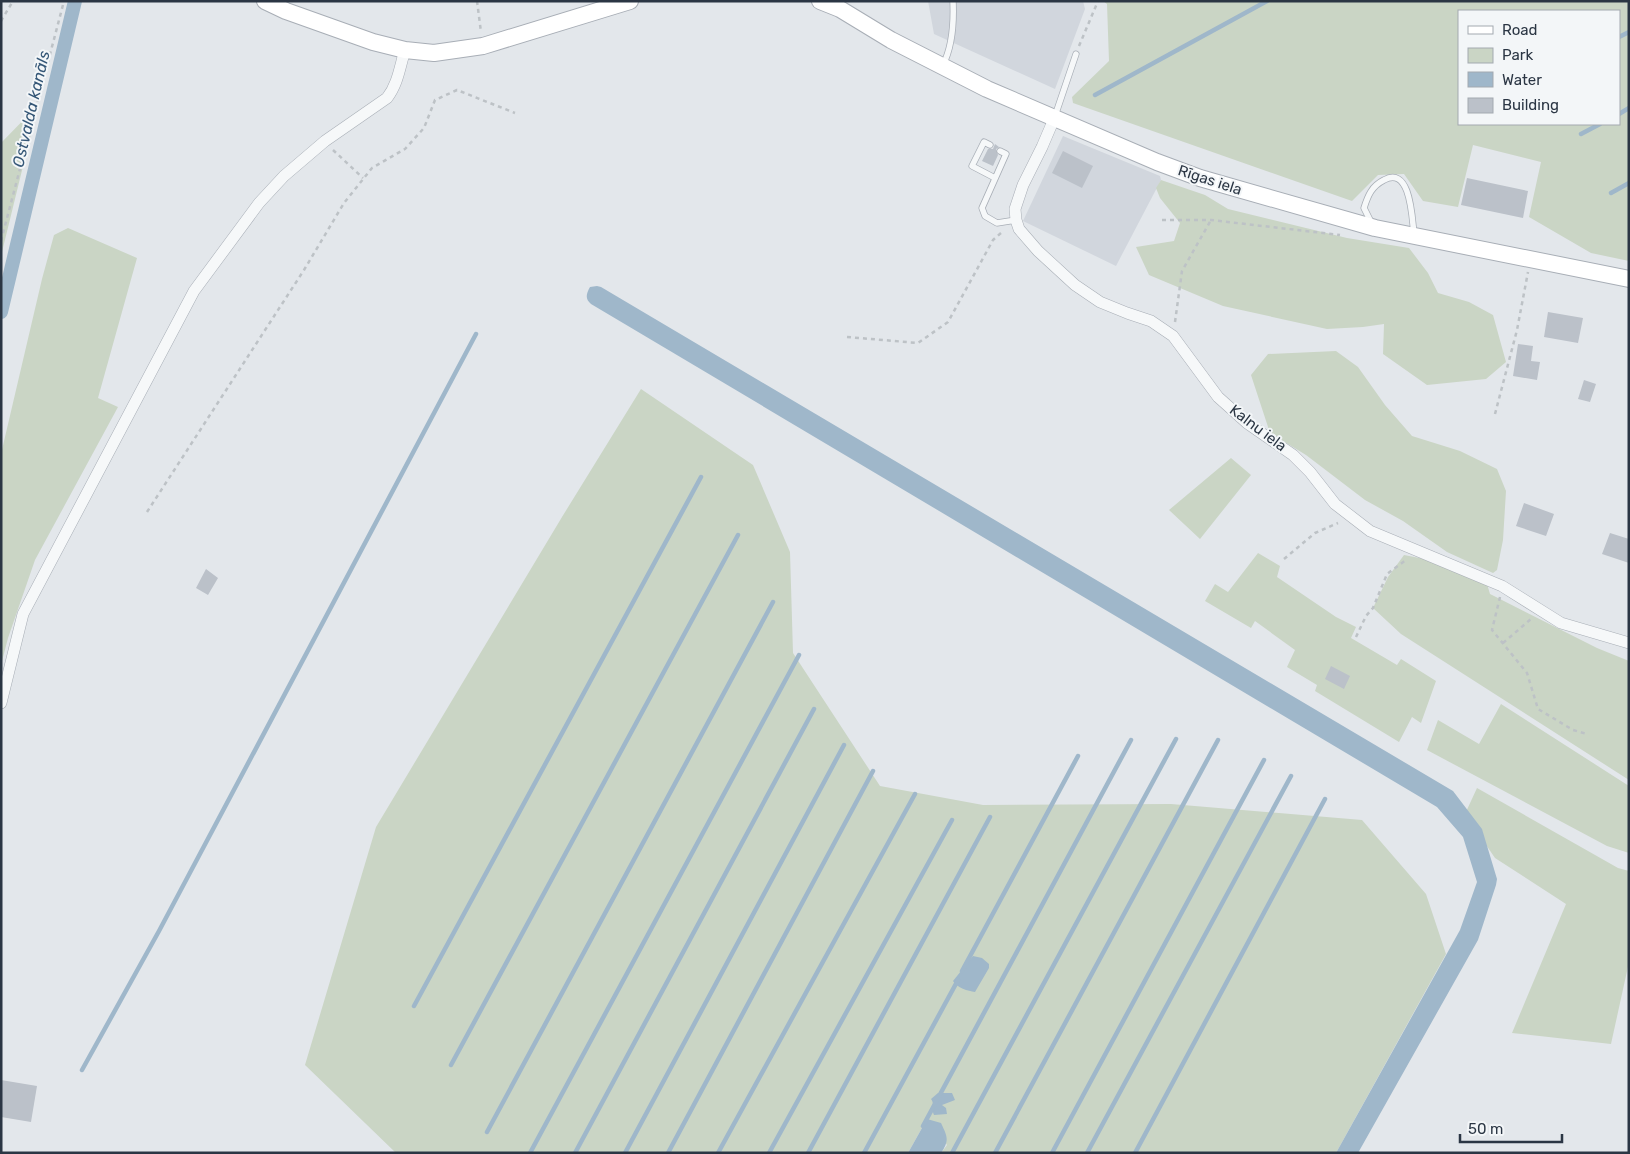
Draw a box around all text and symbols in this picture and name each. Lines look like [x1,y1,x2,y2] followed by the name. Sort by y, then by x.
[1458,10,1620,125] legend
[1502,21,1538,39] text: Road
[1502,46,1533,64] text: Park
[8,49,54,169] water label: Ostvalda kanāls
[1502,71,1542,89] text: Water
[1502,96,1559,114] text: Building
[1176,161,1244,199] street label: Rīgas iela
[1226,401,1290,455] street label: Kalnu iela
[1460,1112,1562,1144] scale bar
[1468,1120,1503,1138] text: 50 m

